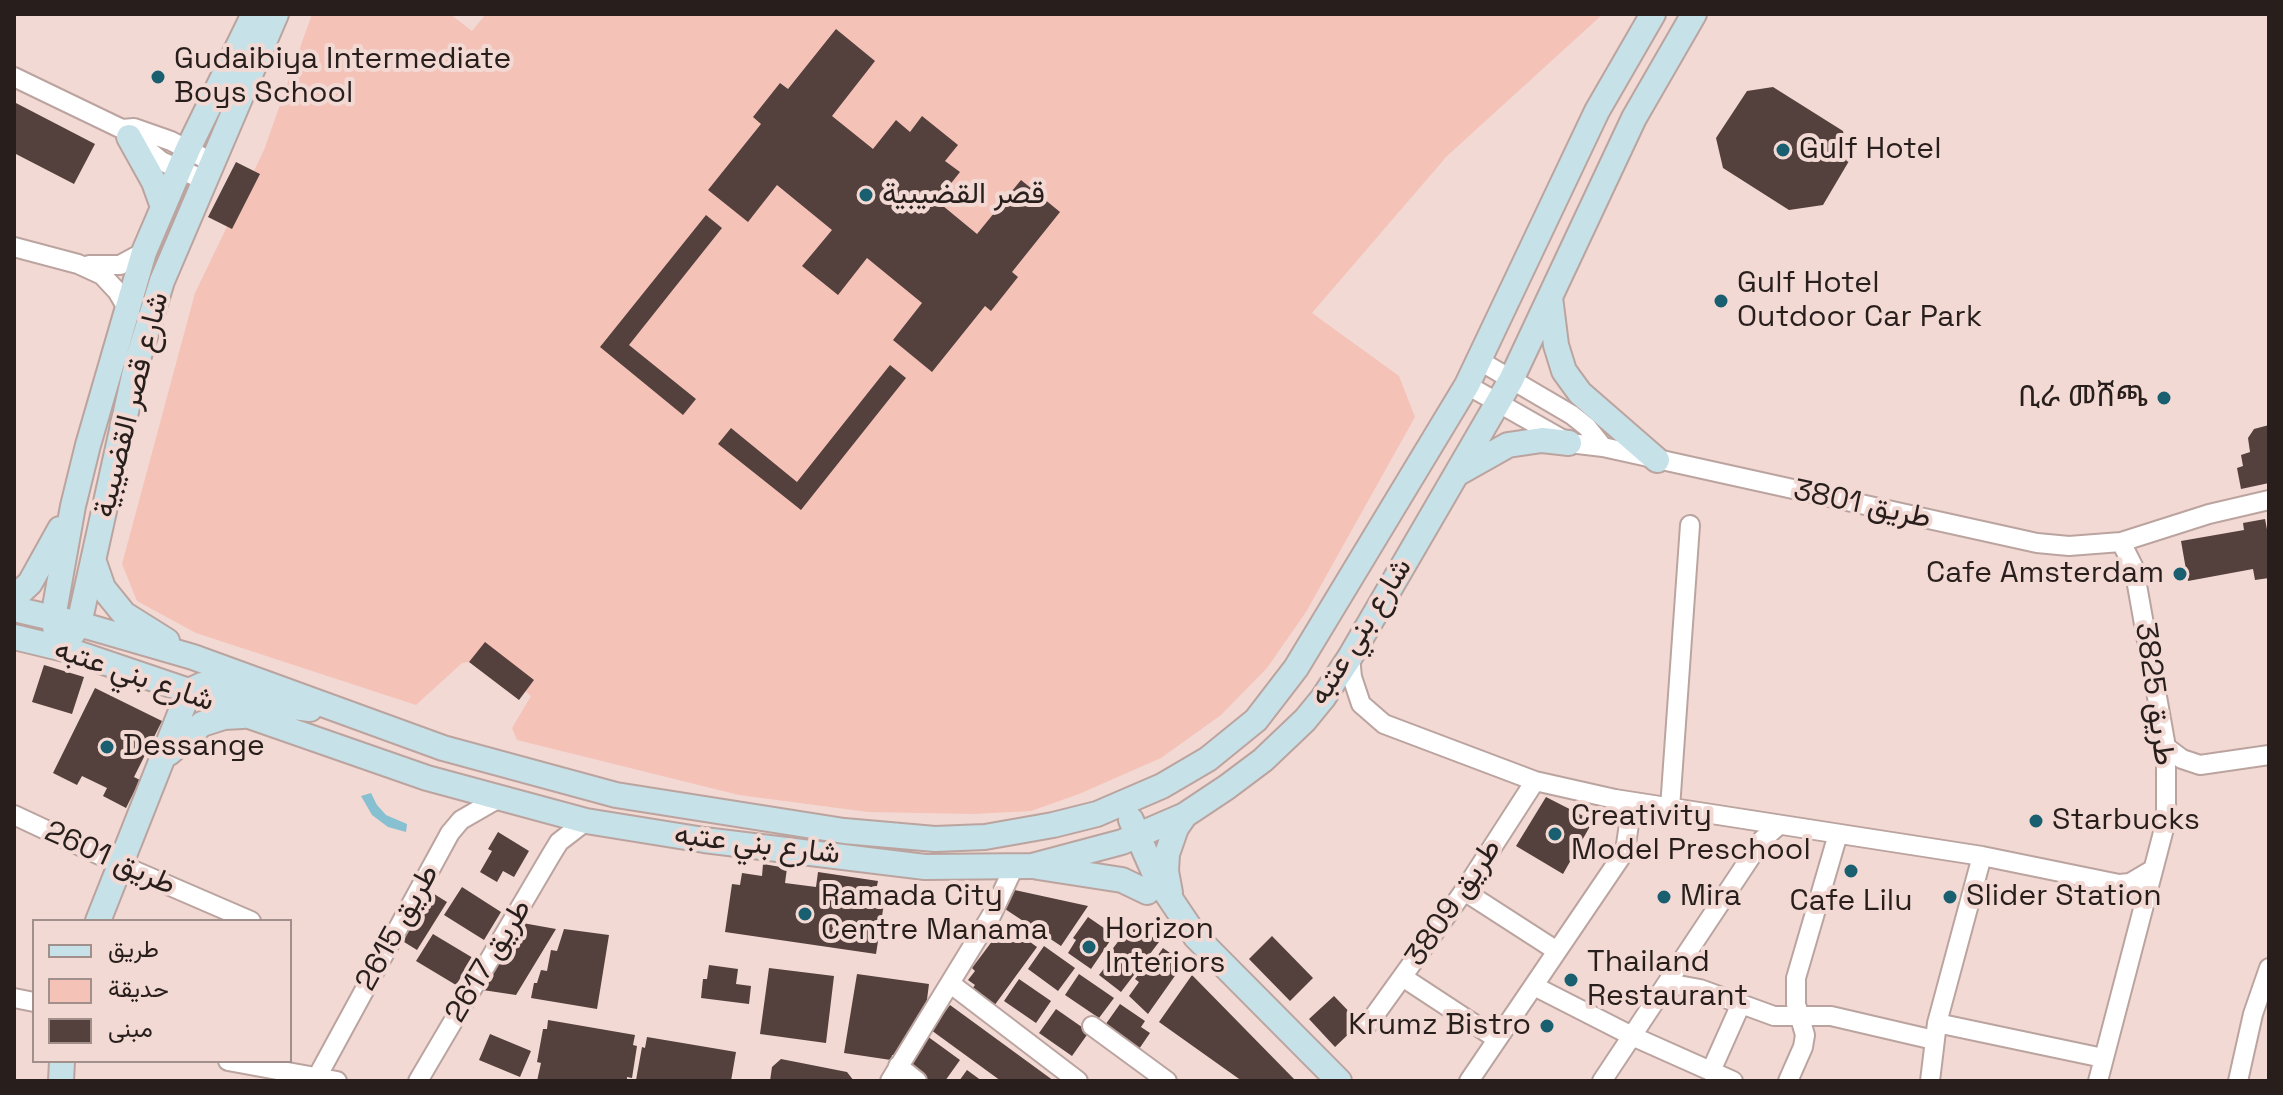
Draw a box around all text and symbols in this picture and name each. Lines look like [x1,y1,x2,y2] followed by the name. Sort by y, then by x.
[174,42,511,112] place label: Gudaibiya Intermediate Boys School
[149,68,167,86] marker: Gudaibiya Intermediate Boys School
[1799,132,1941,168] place label: Gulf Hotel
[1774,141,1792,159] marker: Gulf Hotel
[882,177,1045,213] place label: قصر القضيبية
[857,186,875,204] marker: قصر القضيبية
[1737,266,1982,336] place label: Gulf Hotel Outdoor Car Park
[87,289,177,521] street label: شارع قصر القضيبية
[1712,292,1730,310] marker: Gulf Hotel Outdoor Car Park
[2018,380,2148,416] place label: ቢራ መሸጫ
[2155,389,2173,407] marker: ቢራ መሸጫ
[1790,473,1934,537] street label: طريق 3801
[1302,552,1420,712] street label: شارع بني عتبه
[1926,556,2164,592] place label: Cafe Amsterdam
[2171,565,2189,583] marker: Cafe Amsterdam
[2126,620,2182,768] street label: طريق 3825
[49,632,219,720] street label: شارع بني عتبه
[123,729,265,765] place label: Dessange
[98,738,116,756] marker: Dessange
[1571,799,1811,870] place label: Creativity Model Preschool
[2052,803,2200,839] place label: Starbucks
[2027,812,2045,830] marker: Starbucks
[39,814,181,904] street label: طريق 2601
[672,817,842,873] street label: شارع بني عتبه
[1546,825,1564,843] marker: Creativity Model Preschool
[1398,833,1510,973] street label: طريق 3809
[349,859,447,997] street label: طريق 2615
[1842,862,1860,880] marker: Cafe Lilu
[821,879,1048,950] place label: Ramada City Centre Manama
[1680,879,1741,915] place label: Mira
[1966,879,2162,915] place label: Slider Station
[1789,884,1913,920] place label: Cafe Lilu
[1655,888,1673,906] marker: Mira
[1941,888,1959,906] marker: Slider Station
[438,893,540,1029] street label: طريق 2617
[796,905,814,923] marker: Ramada City Centre Manama
[1105,912,1225,982] place label: Horizon Interiors
[32,919,292,1063] legend
[108,933,159,964] text: طريق
[1080,938,1098,956] marker: Horizon Interiors
[1587,945,1748,1016] place label: Thailand Restaurant
[1562,971,1580,989] marker: Thailand Restaurant
[108,973,169,1004] text: حديقة
[1348,1008,1531,1044] place label: Krumz Bistro
[108,1013,153,1044] text: مبنى
[1538,1017,1556,1035] marker: Krumz Bistro

